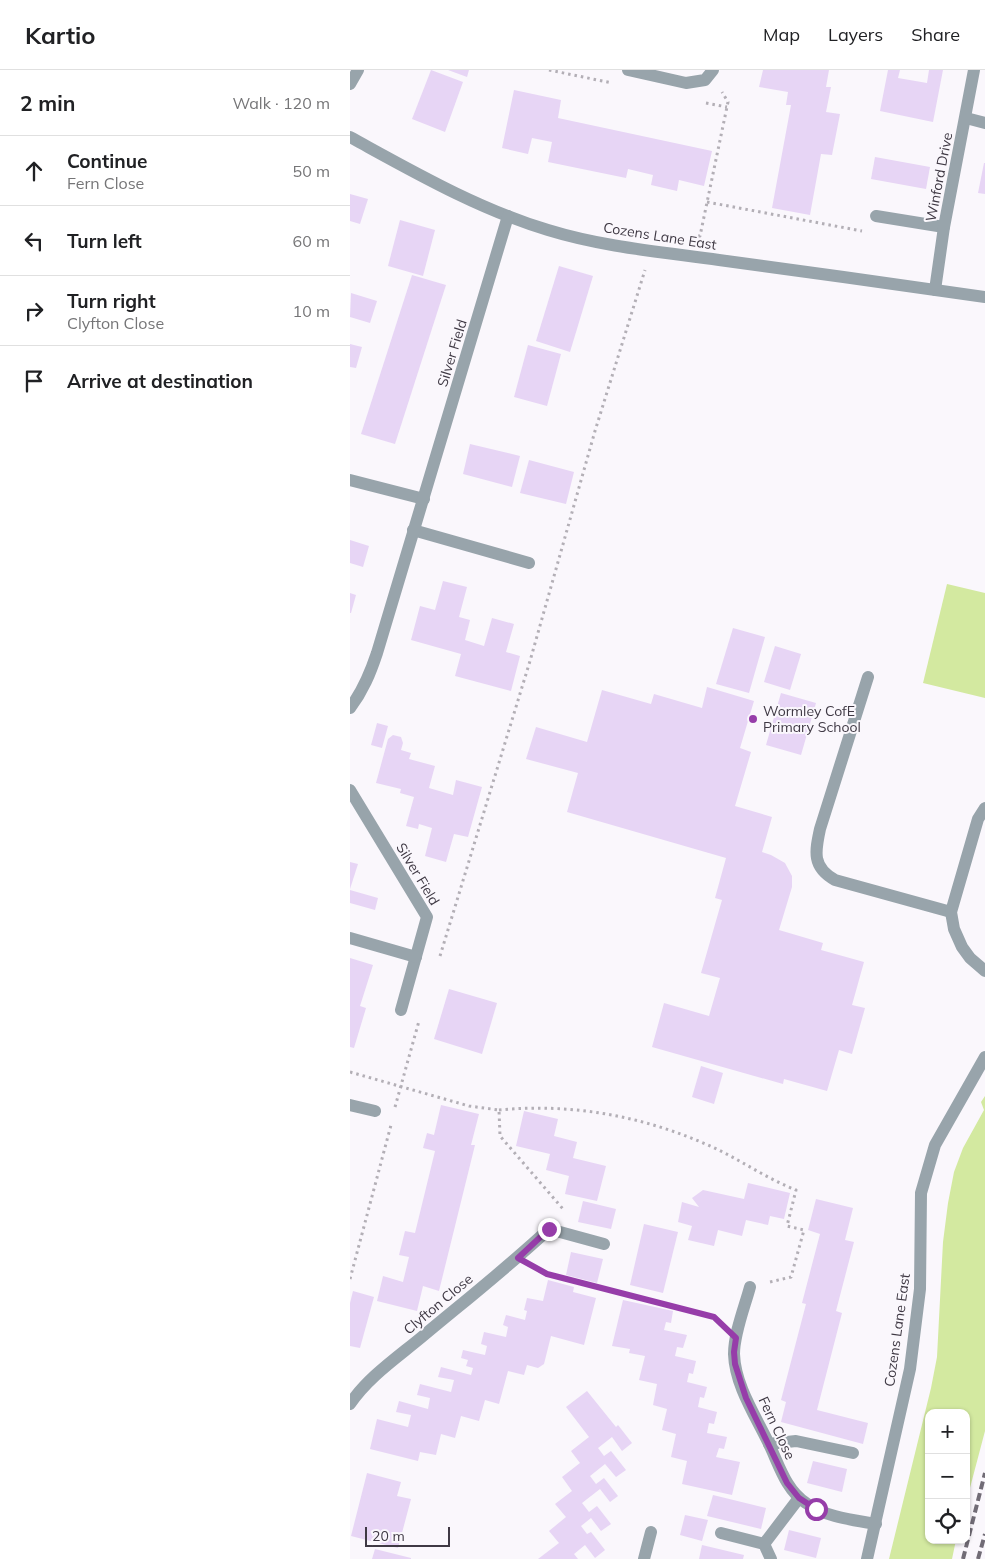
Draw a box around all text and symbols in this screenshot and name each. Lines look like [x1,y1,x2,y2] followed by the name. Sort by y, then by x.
[25,20,96,50] text: Kartio
[763,23,800,46] text: Map
[828,23,883,46] text: Layers
[911,23,960,46] text: Share
[20,90,75,116] text: 2 min
[232,93,330,113] text: Walk · 120 m
[922,131,956,223] street label: Winford Drive
[67,149,147,173] text: Continue
[20,157,48,185] icon: ahead
[293,161,330,181] text: 50 m
[67,173,144,193] text: Fern Close
[602,218,718,254] street label: Cozens Lane East
[20,227,48,255] icon: left
[67,229,142,253] text: Turn left
[293,231,330,251] text: 60 m
[67,289,156,313] text: Turn right
[20,297,48,325] icon: right
[293,301,330,321] text: 10 m
[67,313,164,333] text: Clyfton Close
[433,317,471,389] street label: Silver Field
[20,367,48,395] icon: arrive
[67,369,253,393] text: Arrive at destination
[763,702,861,736] place label: Wormley CofE Primary School
[747,713,759,725] marker: Wormley CofE Primary School
[392,840,444,908] street label: Silver Field
[538,1218,561,1241] route end
[400,1270,476,1338] street label: Clyfton Close
[880,1272,914,1388] street label: Cozens Lane East
[755,1394,799,1462] street label: Fern Close
[925,1409,970,1544] map controls
[925,1409,970,1454] button: +
[925,1454,970,1499] button: −
[805,1498,828,1521] route start
[925,1499,970,1544] button: locate
[365,1524,450,1547] scale bar
[372,1527,405,1545] text: 20 m

